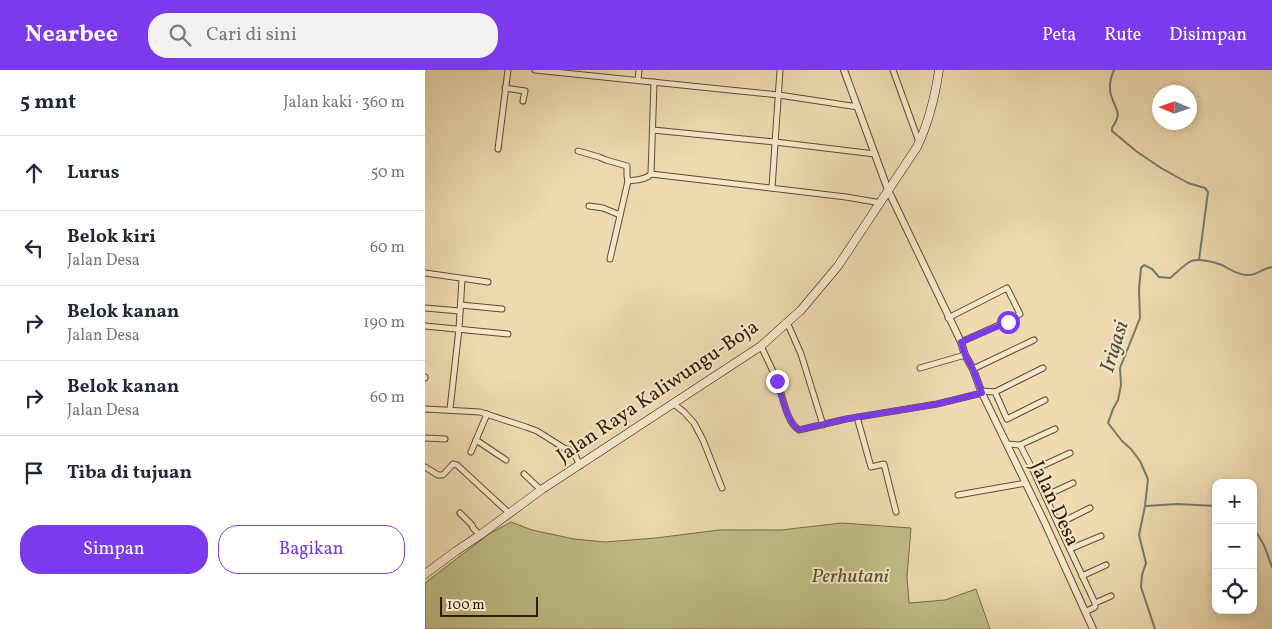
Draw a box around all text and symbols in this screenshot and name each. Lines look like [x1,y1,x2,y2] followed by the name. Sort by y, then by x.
[148,13,498,58] search box
[25,18,118,52] text: Nearbee
[166,21,194,49] icon: search
[206,22,297,48] text: Cari di sini
[1042,23,1076,48] text: Peta
[1104,23,1141,48] text: Rute
[1169,23,1247,48] text: Disimpan
[1152,85,1197,130] north arrow
[20,88,76,117] text: 5 mnt
[283,92,405,114] text: Jalan kaki · 360 m
[20,159,48,187] icon: ahead
[67,160,119,186] text: Lurus
[371,162,405,184] text: 50 m
[67,224,156,250] text: Belok kiri
[20,234,48,262] icon: left
[370,237,405,259] text: 60 m
[67,250,140,272] text: Jalan Desa
[67,299,179,325] text: Belok kanan
[20,309,48,337] icon: right
[997,311,1020,334] route start
[363,312,405,334] text: 190 m
[551,314,765,470] street label: Jalan Raya Kaliwungu-Boja
[1093,317,1137,376] water label: Irigasi
[67,325,140,347] text: Jalan Desa
[766,370,789,393] route end
[67,374,179,400] text: Belok kanan
[20,384,48,412] icon: right
[370,387,405,409] text: 60 m
[67,400,140,422] text: Jalan Desa
[1022,457,1086,551] street label: Jalan Desa
[20,459,48,487] icon: arrive
[67,460,192,486] text: Tiba di tujuan
[1212,479,1257,614] map controls
[1212,479,1257,524] button: +
[1212,524,1257,569] button: −
[20,525,208,574] button: Simpan
[218,525,405,574] button: Bagikan
[811,563,890,591] park label: Perhutani
[1212,569,1257,614] button: locate
[440,594,537,617] scale bar
[447,596,485,615] text: 100 m

